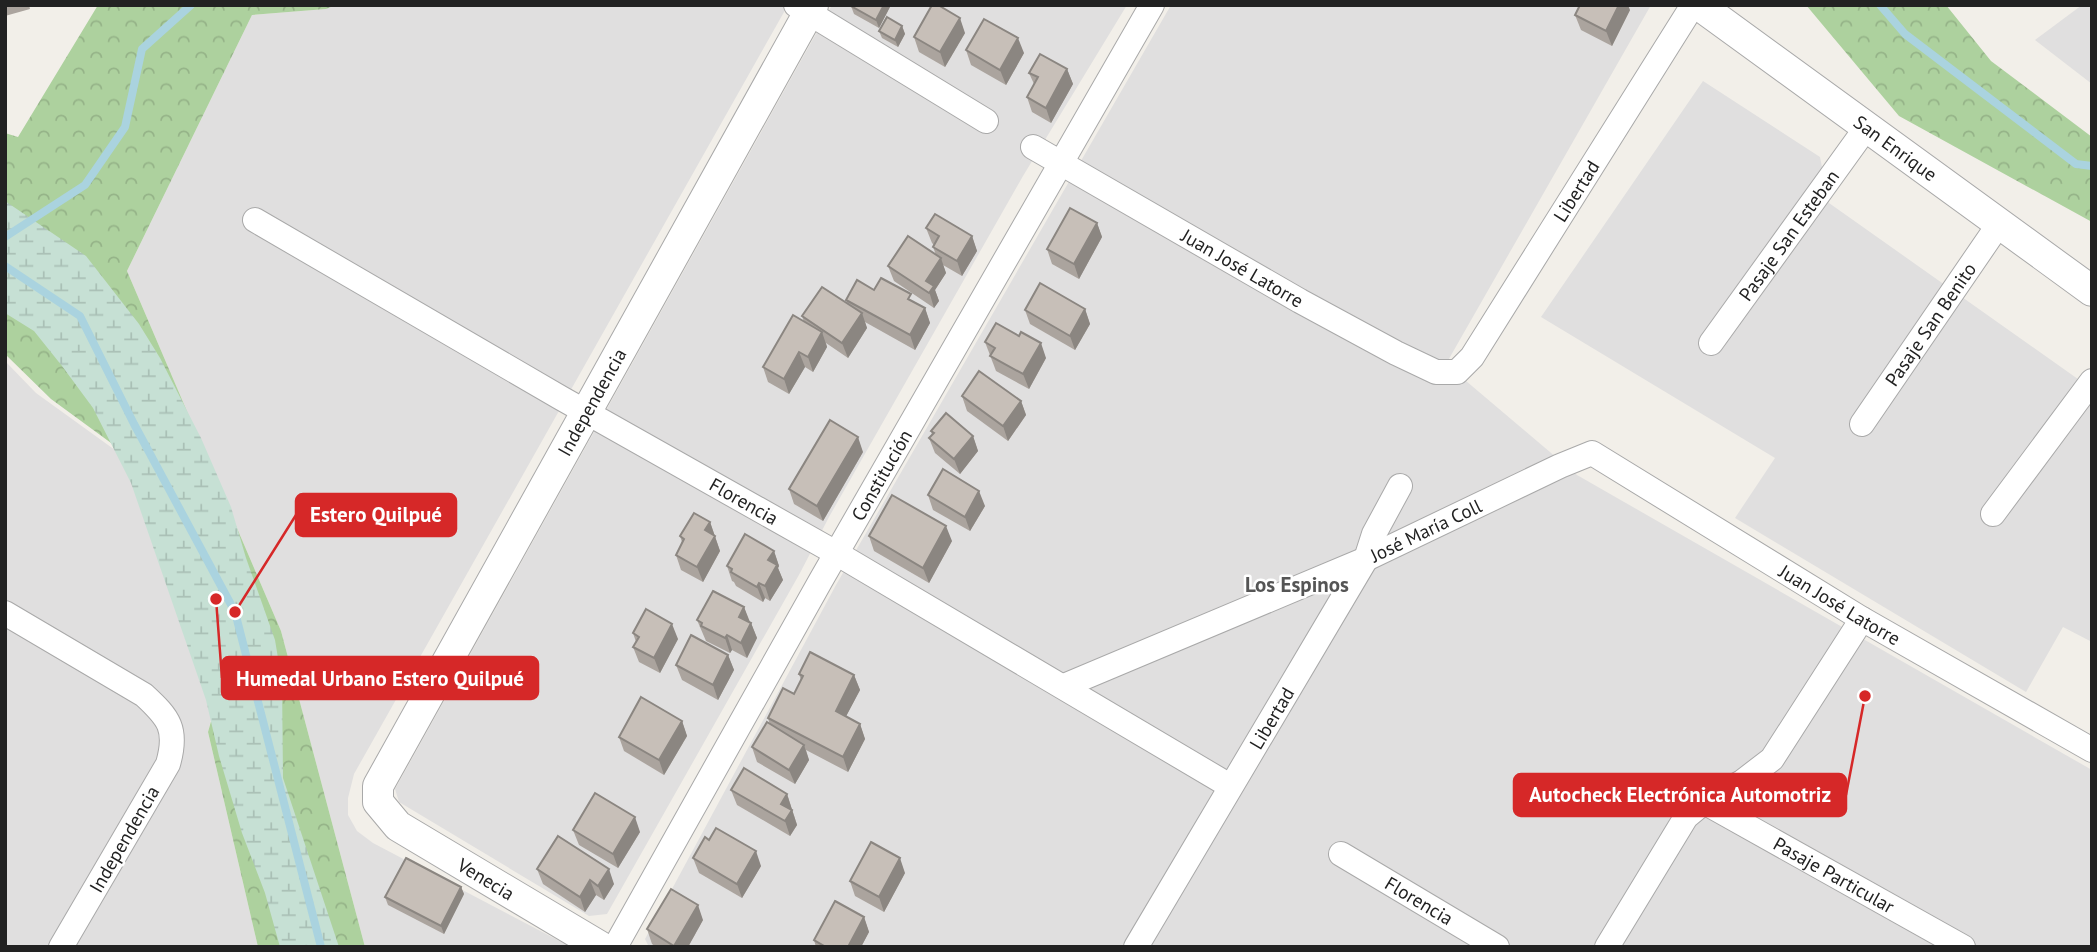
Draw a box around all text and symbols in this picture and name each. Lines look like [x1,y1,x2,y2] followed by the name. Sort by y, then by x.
[1849,110,1942,186] street label: San Enrique
[1548,156,1605,226] street label: Libertad
[1733,165,1844,305] street label: Pasaje San Esteban
[1176,223,1308,313] street label: Juan José Latorre
[1880,258,1981,391] street label: Pasaje San Benito
[552,344,631,460] street label: Independencia
[846,425,917,525] street label: Constitución
[705,472,783,530] street label: Florencia
[1365,493,1486,568] street label: José María Coll
[296,494,456,536] callout: Estero Quilpué
[310,501,442,528] text: Estero Quilpué
[1774,559,1905,650] street label: Juan José Latorre
[1245,571,1349,598] district label: Los Espinos
[222,657,538,699] callout: Humedal Urbano Estero Quilpué
[236,665,524,692] text: Humedal Urbano Estero Quilpué
[1244,683,1299,754] street label: Libertad
[1514,774,1846,816] callout: Autocheck Electrónica Automotriz
[84,781,164,897] street label: Independencia
[1529,781,1831,808] text: Autocheck Electrónica Automotriz
[1769,831,1899,918] street label: Pasaje Particular
[452,852,519,905] street label: Venecia
[1381,871,1458,930] street label: Florencia

